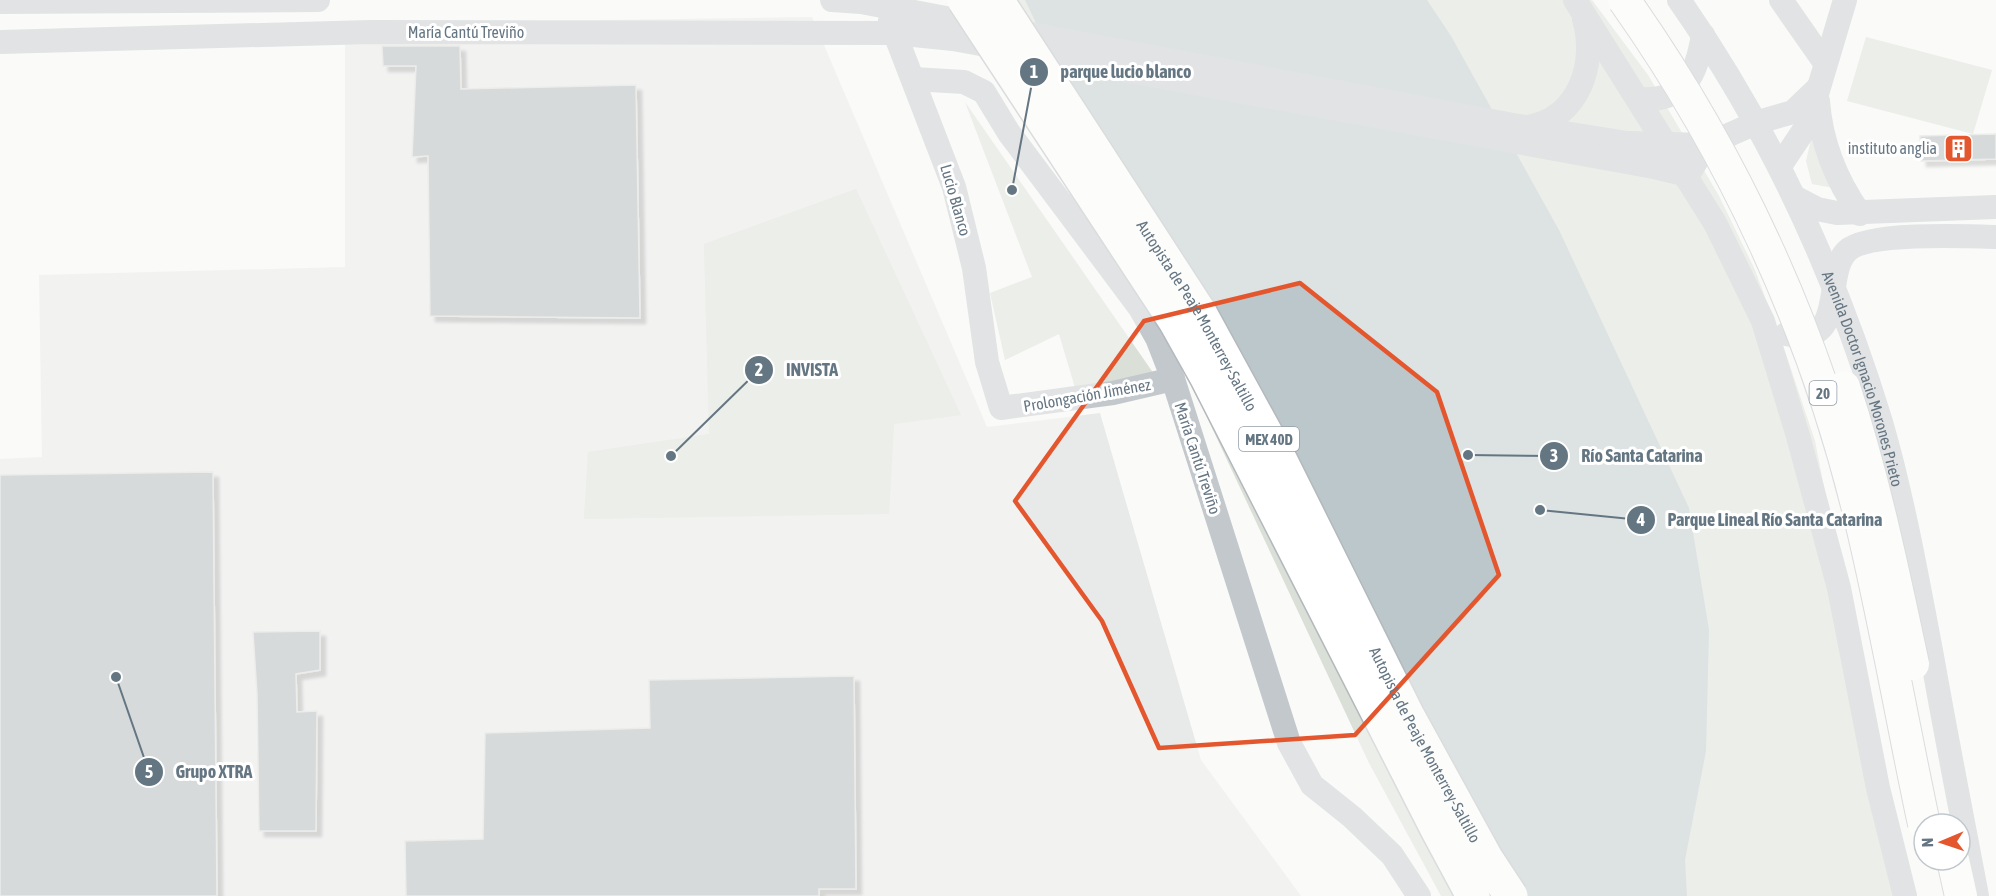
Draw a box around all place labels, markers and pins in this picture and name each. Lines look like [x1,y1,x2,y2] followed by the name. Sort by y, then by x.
[1019,54,1204,90] callout: parque lucio blanco
[1942,132,1974,164] building icon: instituto anglia
[1848,139,1937,158] place label: instituto anglia
[744,352,850,388] callout: INVISTA
[1539,438,1714,474] callout: Río Santa Catarina
[1626,502,1895,538] callout: Parque Lineal Río Santa Catarina
[134,754,264,790] callout: Grupo XTRA

